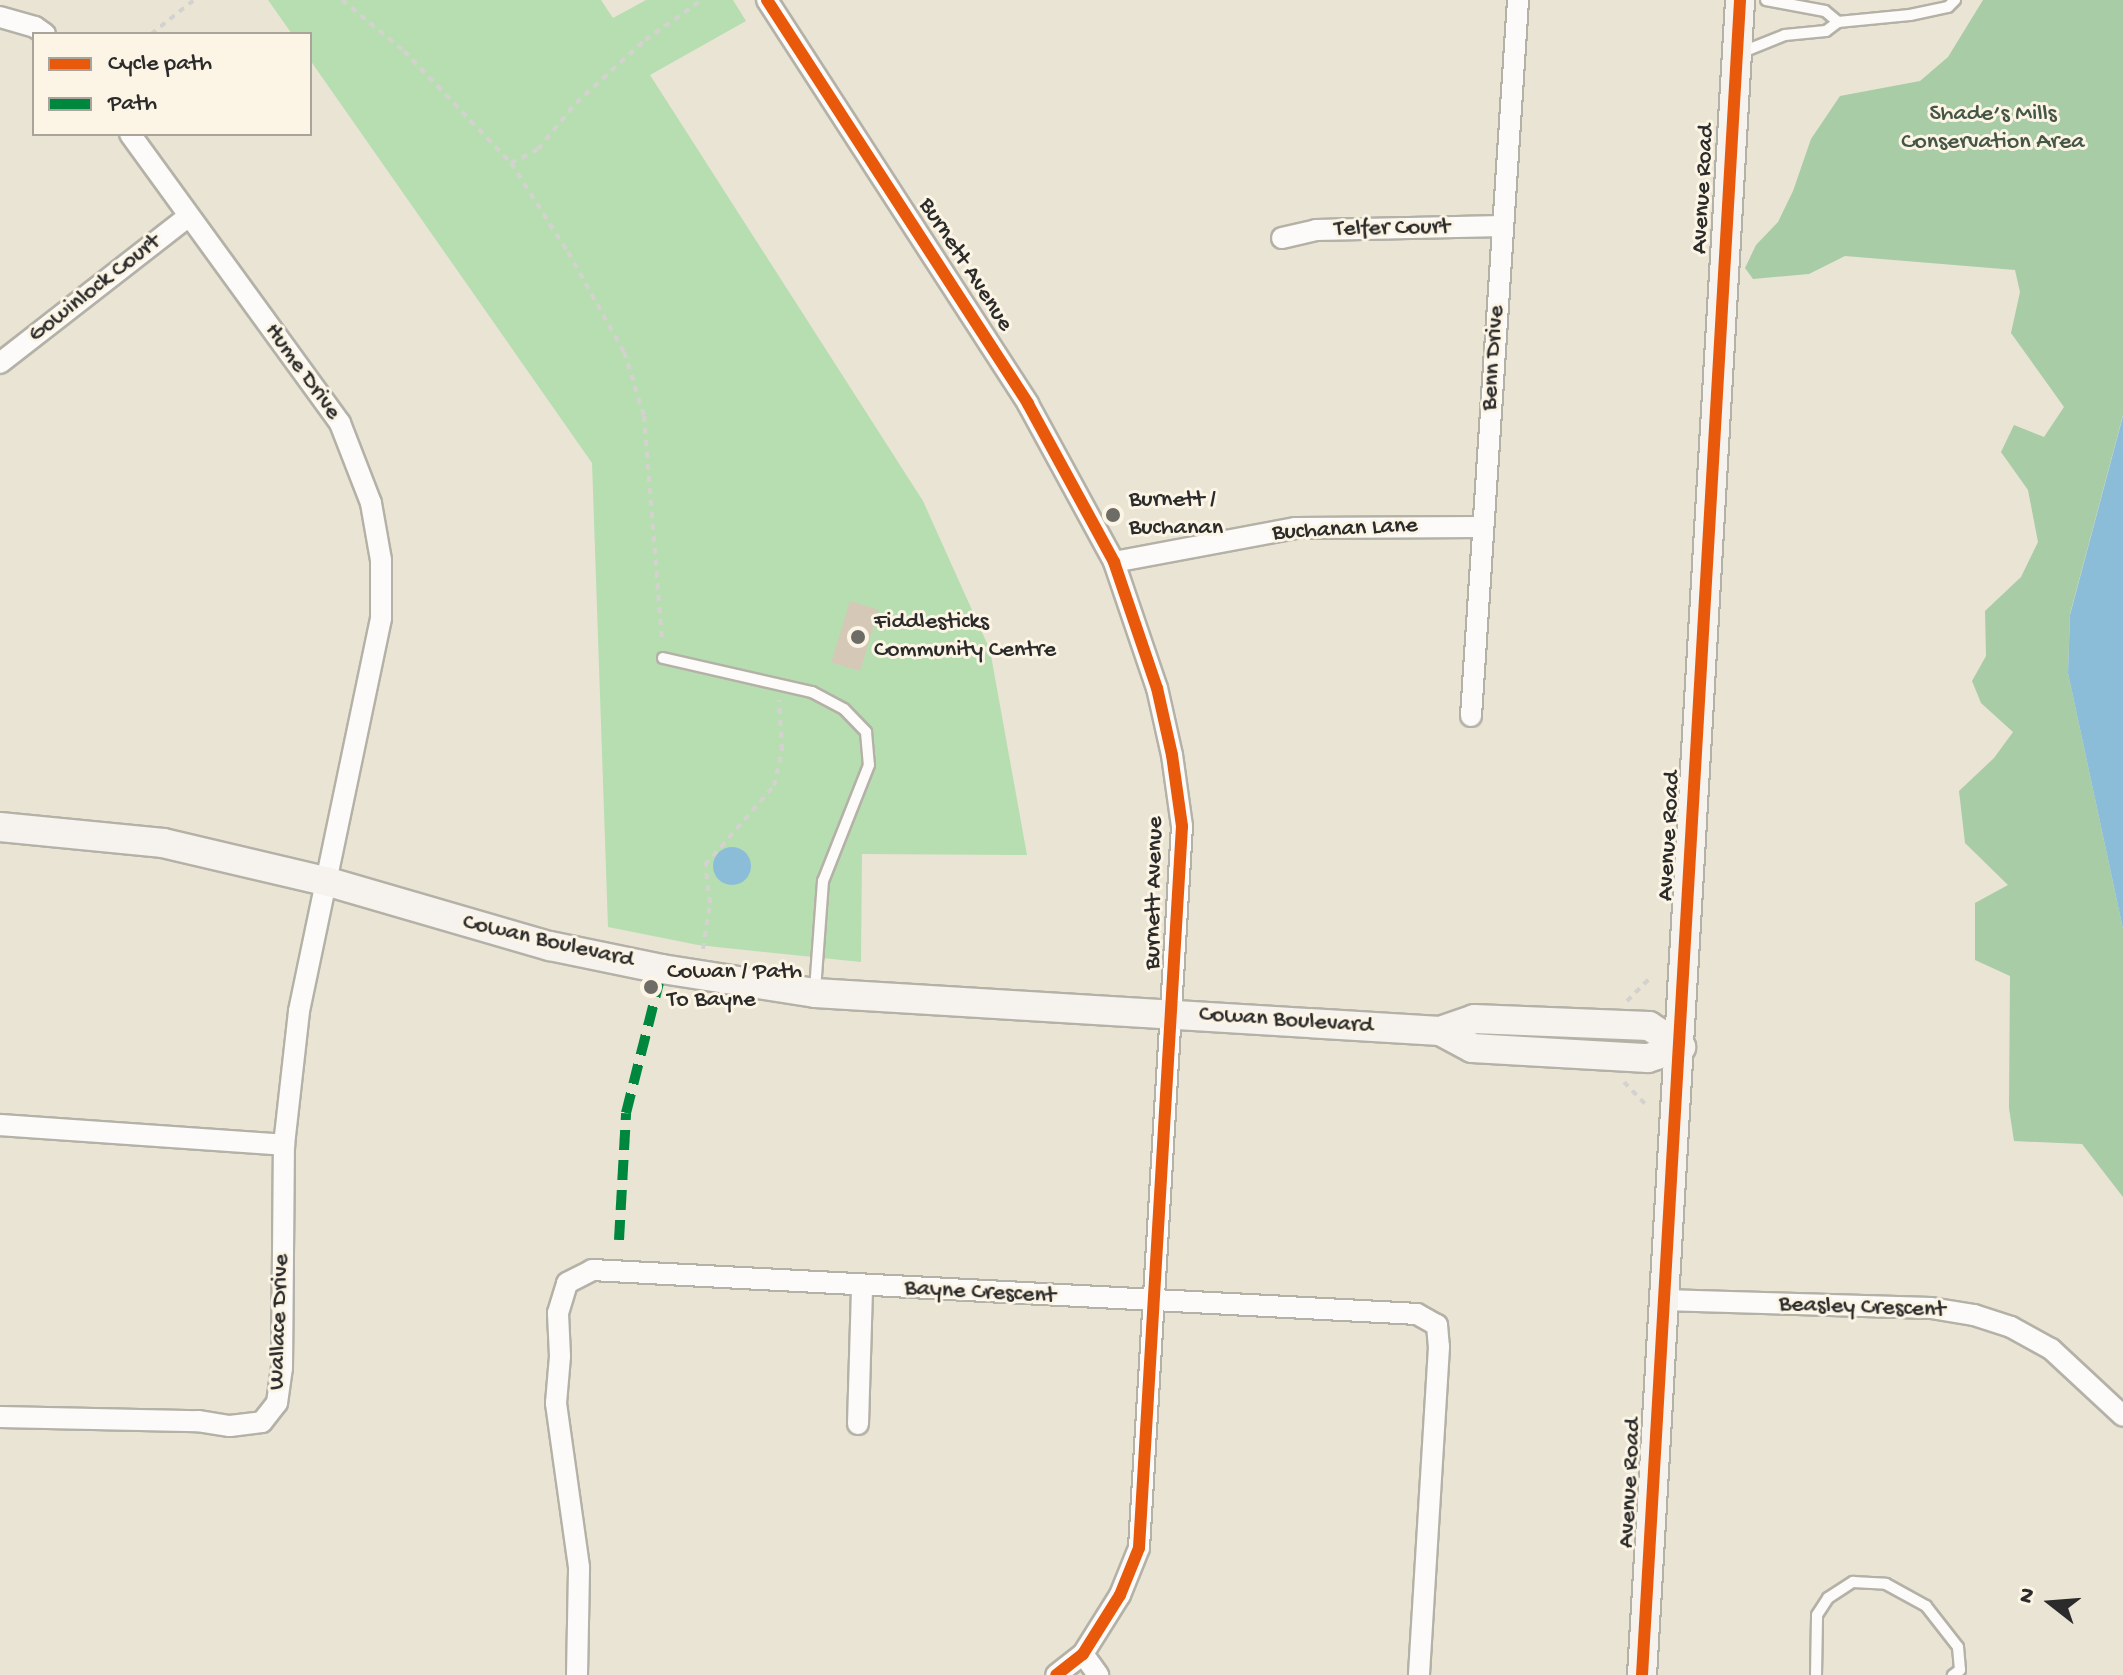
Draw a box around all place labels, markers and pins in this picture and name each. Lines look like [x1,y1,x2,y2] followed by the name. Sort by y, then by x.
[1129,487,1223,543] place label: Burnett / Buchanan
[1104,506,1122,524] marker: Burnett / Buchanan
[874,609,1056,665] place label: Fiddlesticks Community Centre
[849,628,867,646] marker: Fiddlesticks Community Centre
[667,959,802,1015] place label: Cowan / Path To Bayne
[642,978,660,996] marker: Cowan / Path To Bayne

